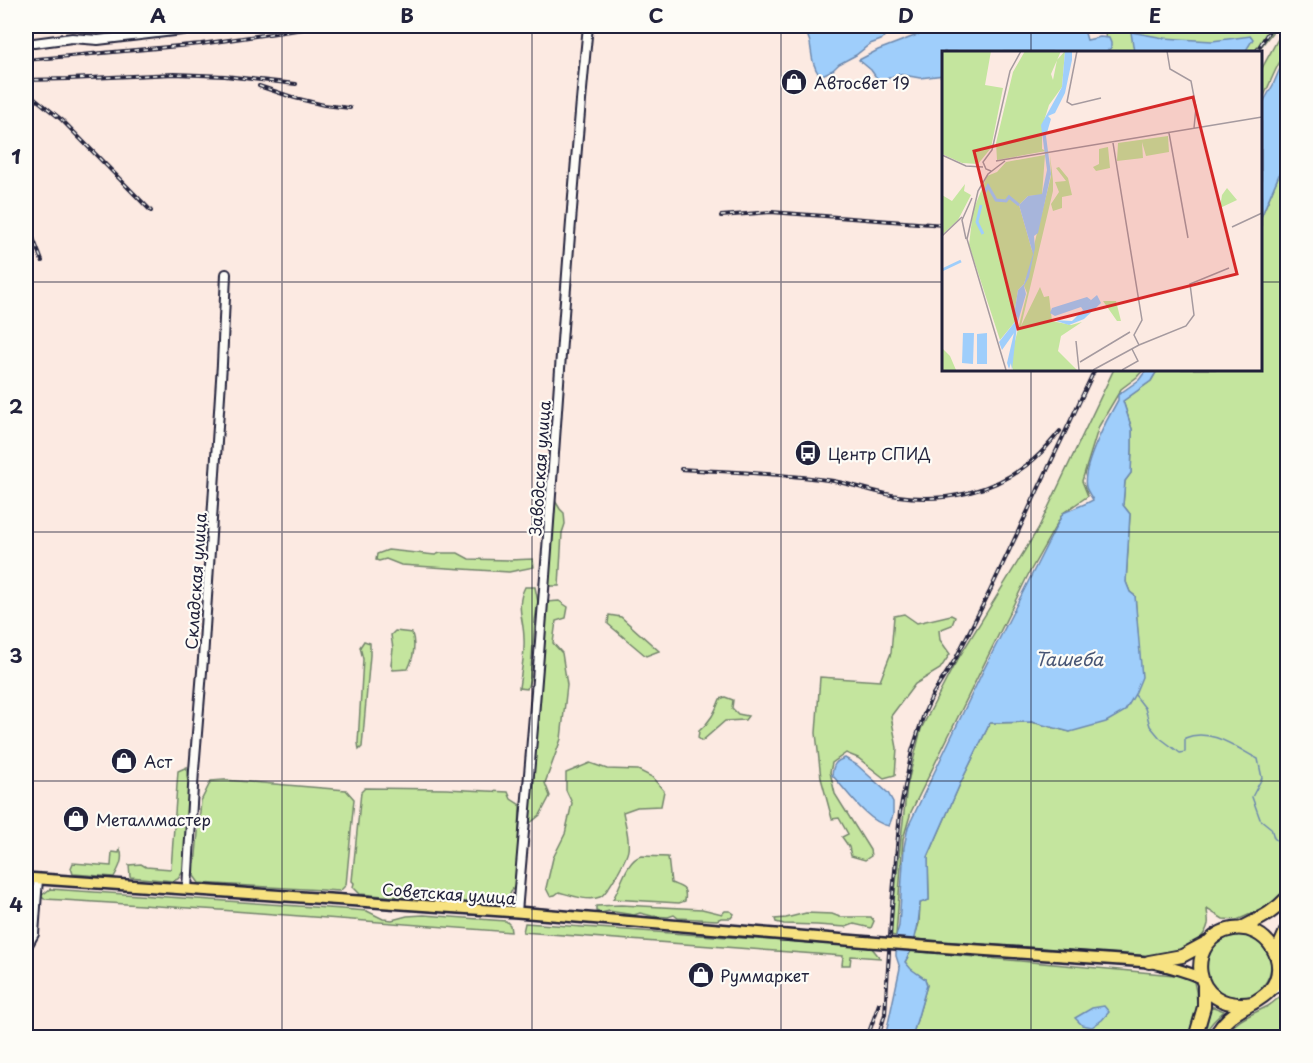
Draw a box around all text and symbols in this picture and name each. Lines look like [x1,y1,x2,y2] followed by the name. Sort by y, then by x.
[150,0,166,30] text: A
[400,0,414,30] text: B
[648,0,664,30] text: C
[898,0,914,30] text: D
[1149,0,1161,30] text: E
[942,51,1262,370] inset map
[779,67,809,97] shop icon: Автосвет 19
[814,70,910,94] place label: Автосвет 19
[11,141,21,171] text: 1
[9,391,23,421] text: 2
[522,400,556,536] street label: Заводская улица
[793,438,823,468] bus stop icon: Центр СПИД
[828,441,931,465] place label: Центр СПИД
[178,512,212,650] street label: Складская улица
[9,640,23,670] text: 3
[1035,645,1104,672] water label: Ташеба
[109,746,139,776] shop icon: Аст
[144,749,173,773] place label: Аст
[61,804,91,834] shop icon: Металлмастер
[96,807,211,831] place label: Металлмастер
[381,876,517,910] street label: Советская улица
[9,889,23,919] text: 4
[686,960,716,990] shop icon: Руммаркет
[720,963,809,987] place label: Руммаркет

